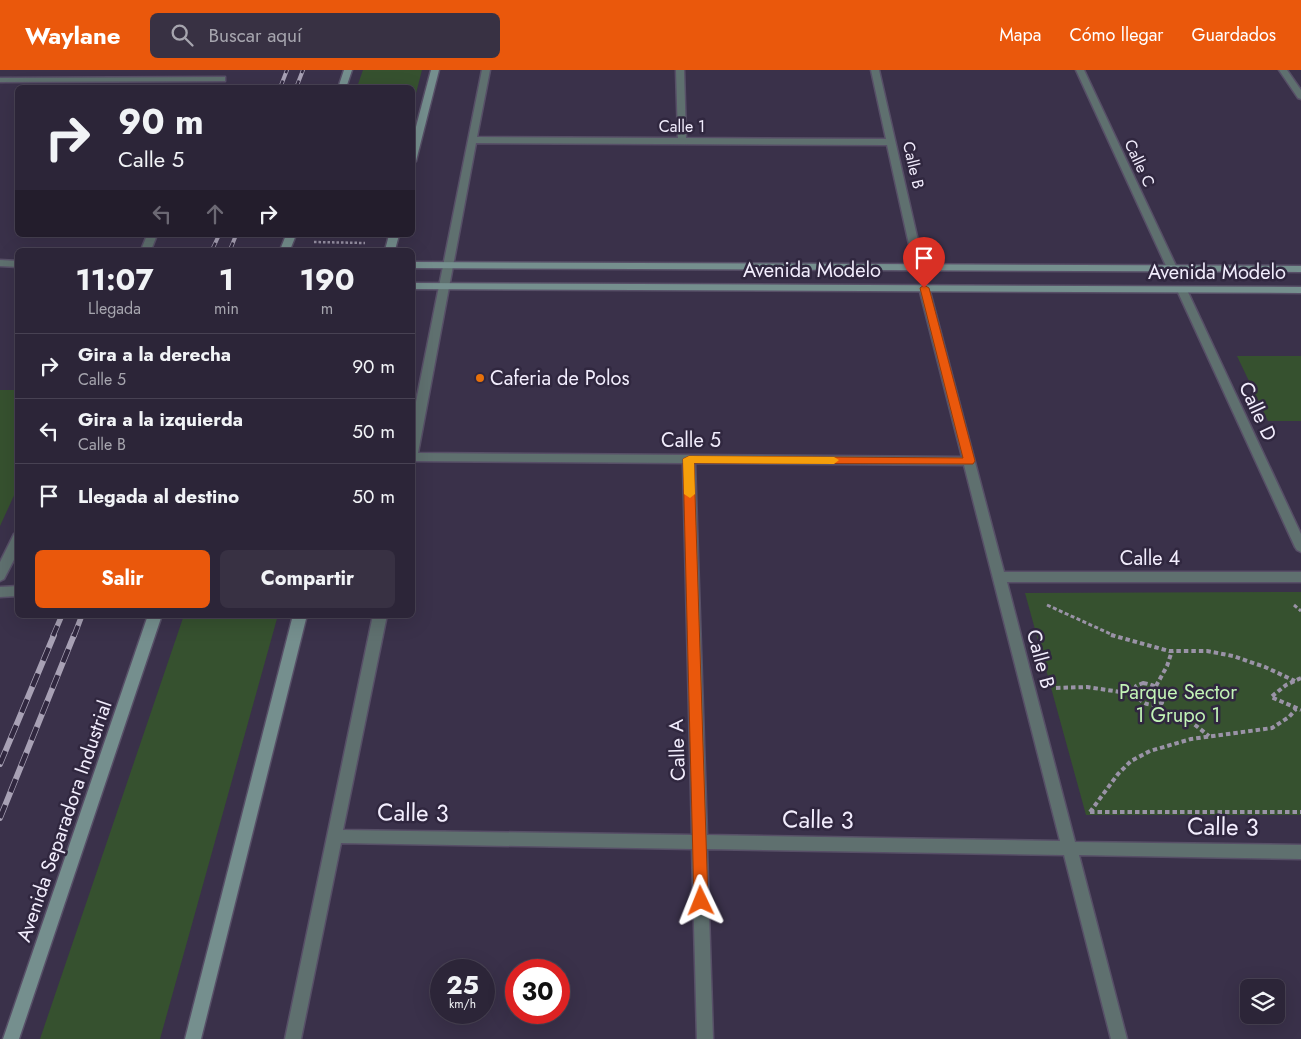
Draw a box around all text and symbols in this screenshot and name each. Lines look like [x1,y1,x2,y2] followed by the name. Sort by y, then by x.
[150,13,500,58] search box
[25,18,120,53] text: Waylane
[168,21,196,49] icon: search
[208,22,302,49] text: Buscar aquí
[999,22,1041,48] text: Mapa
[1069,22,1164,48] text: Cómo llegar
[1192,22,1276,48] text: Guardados
[118,97,204,147] text: 90 m
[35,105,100,170] icon: right
[659,115,705,138] street label: Calle 1
[1119,136,1161,191] street label: Calle C
[897,139,930,191] street label: Calle B
[118,143,184,175] text: Calle 5
[148,200,176,228] icon: left
[201,200,229,228] icon: ahead
[254,200,282,228] icon: right
[903,237,945,288] pin
[910,244,938,272] icon: arrive
[743,256,881,285] street label: Avenida Modelo
[75,258,154,301] text: 11:07
[219,258,234,301] text: 1
[299,258,355,301] text: 190
[1148,258,1286,287] street label: Avenida Modelo
[88,297,141,320] text: Llegada
[214,297,239,320] text: min
[321,297,333,320] text: m
[78,341,231,368] text: Gira a la derecha
[35,352,63,380] icon: right
[352,353,395,380] text: 90 m
[490,364,630,393] place label: Caferia de Polos
[78,368,126,391] text: Calle 5
[474,372,486,384] marker: Caferia de Polos
[1231,377,1284,446] street label: Calle D
[78,406,243,433] text: Gira a la izquierda
[35,417,63,445] icon: left
[352,418,395,445] text: 50 m
[661,426,721,455] street label: Calle 5
[78,433,126,456] text: Calle B
[35,482,63,510] icon: arrive
[78,483,239,510] text: Llegada al destino
[352,483,395,510] text: 50 m
[1120,544,1181,573] street label: Calle 4
[35,550,210,608] button: Salir
[220,550,395,608] button: Compartir
[1019,626,1062,692] street label: Calle B
[1119,678,1237,730] park label: Parque Sector 1 Grupo 1
[9,696,119,946] street label: Avenida Separadora Industrial
[662,718,693,781] street label: Calle A
[377,794,449,831] street label: Calle 3
[782,801,854,838] street label: Calle 3
[1187,808,1259,845] street label: Calle 3
[674,874,726,926] position arrow
[505,959,570,1024] speed limit sign: 30
[446,967,479,1003] text: 25
[1240,979,1285,1024] map controls
[1240,979,1285,1024] button: layers
[449,995,476,1013] text: km/h

